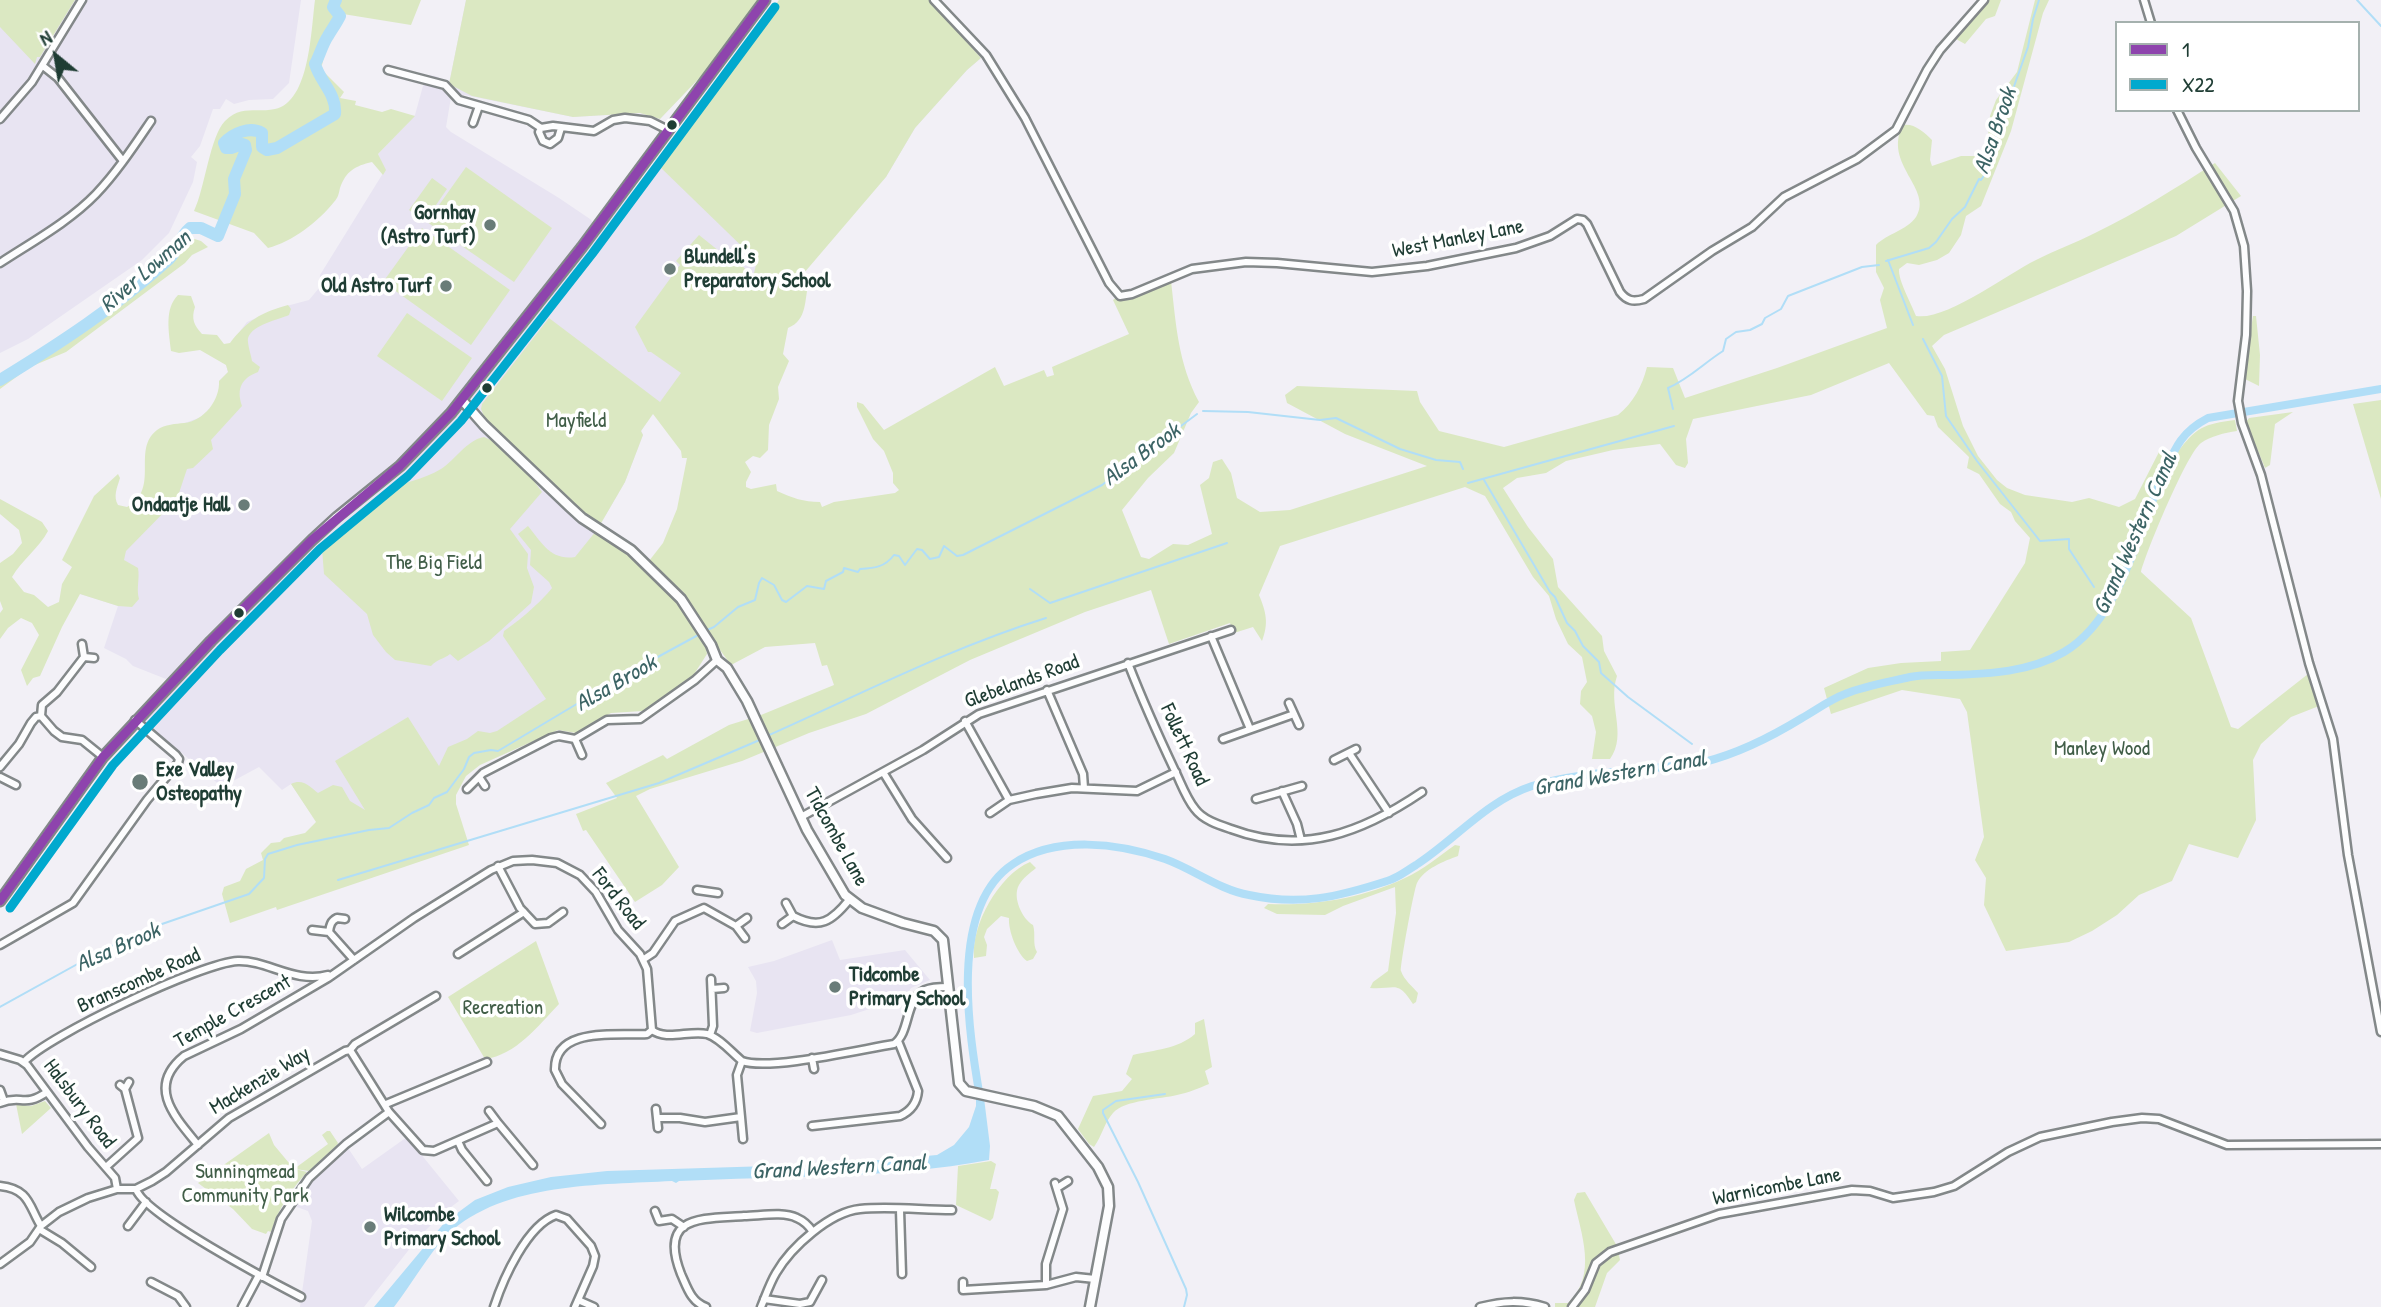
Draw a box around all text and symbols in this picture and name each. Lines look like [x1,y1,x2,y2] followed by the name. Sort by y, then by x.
[21,21,91,91] north arrow
[2115,21,2360,112] legend
[35,24,56,52] text: N
[2182,35,2190,64] text: 1
[2182,70,2214,99] text: X22
[1968,84,2024,178] water label: Alsa Brook
[665,118,679,132] unlabelled marker
[381,200,476,250] place label: Gornhay (Astro Turf)
[1390,214,1526,264] street label: West Manley Lane
[482,217,498,233] marker: Gornhay (Astro Turf)
[95,225,197,319] water label: River Lowman
[684,244,831,294] place label: Blundell's Preparatory School
[662,261,678,277] marker: Blundell's Preparatory School
[321,273,432,299] place label: Old Astro Turf
[438,278,454,294] marker: Old Astro Turf
[480,381,494,395] unlabelled marker
[546,408,606,434] park label: Mayfield
[1098,418,1186,492] water label: Alsa Brook
[2088,449,2184,619] water label: Grand Western Canal
[132,492,230,518] place label: Ondaatje Hall
[236,497,252,513] marker: Ondaatje Hall
[386,550,482,576] park label: The Big Field
[232,606,246,620] unlabelled marker
[571,650,661,718] water label: Alsa Brook
[961,650,1083,714] street label: Glebelands Road
[1154,700,1214,790] street label: Follett Road
[2054,736,2150,762] park label: Manley Wood
[1532,745,1708,803] water label: Grand Western Canal
[156,757,242,807] place label: Exe Valley Osteopathy
[130,772,150,792] marker: Exe Valley Osteopathy
[798,783,874,891] street label: Tidcombe Lane
[586,863,650,935] street label: Ford Road
[72,917,164,979] water label: Alsa Brook
[74,943,204,1019] street label: Branscombe Road
[849,962,965,1012] place label: Tidcombe Primary School
[170,970,296,1054] street label: Temple Crescent
[827,979,843,995] marker: Tidcombe Primary School
[463,995,543,1021] park label: Recreation
[205,1041,315,1121] street label: Mackenzie Way
[37,1054,121,1154] street label: Halsbury Road
[751,1150,927,1186] water label: Grand Western Canal
[181,1159,309,1209] park label: Sunningmead Community Park
[1711,1162,1843,1212] street label: Warnicombe Lane
[384,1202,500,1252] place label: Wilcombe Primary School
[362,1219,378,1235] marker: Wilcombe Primary School

